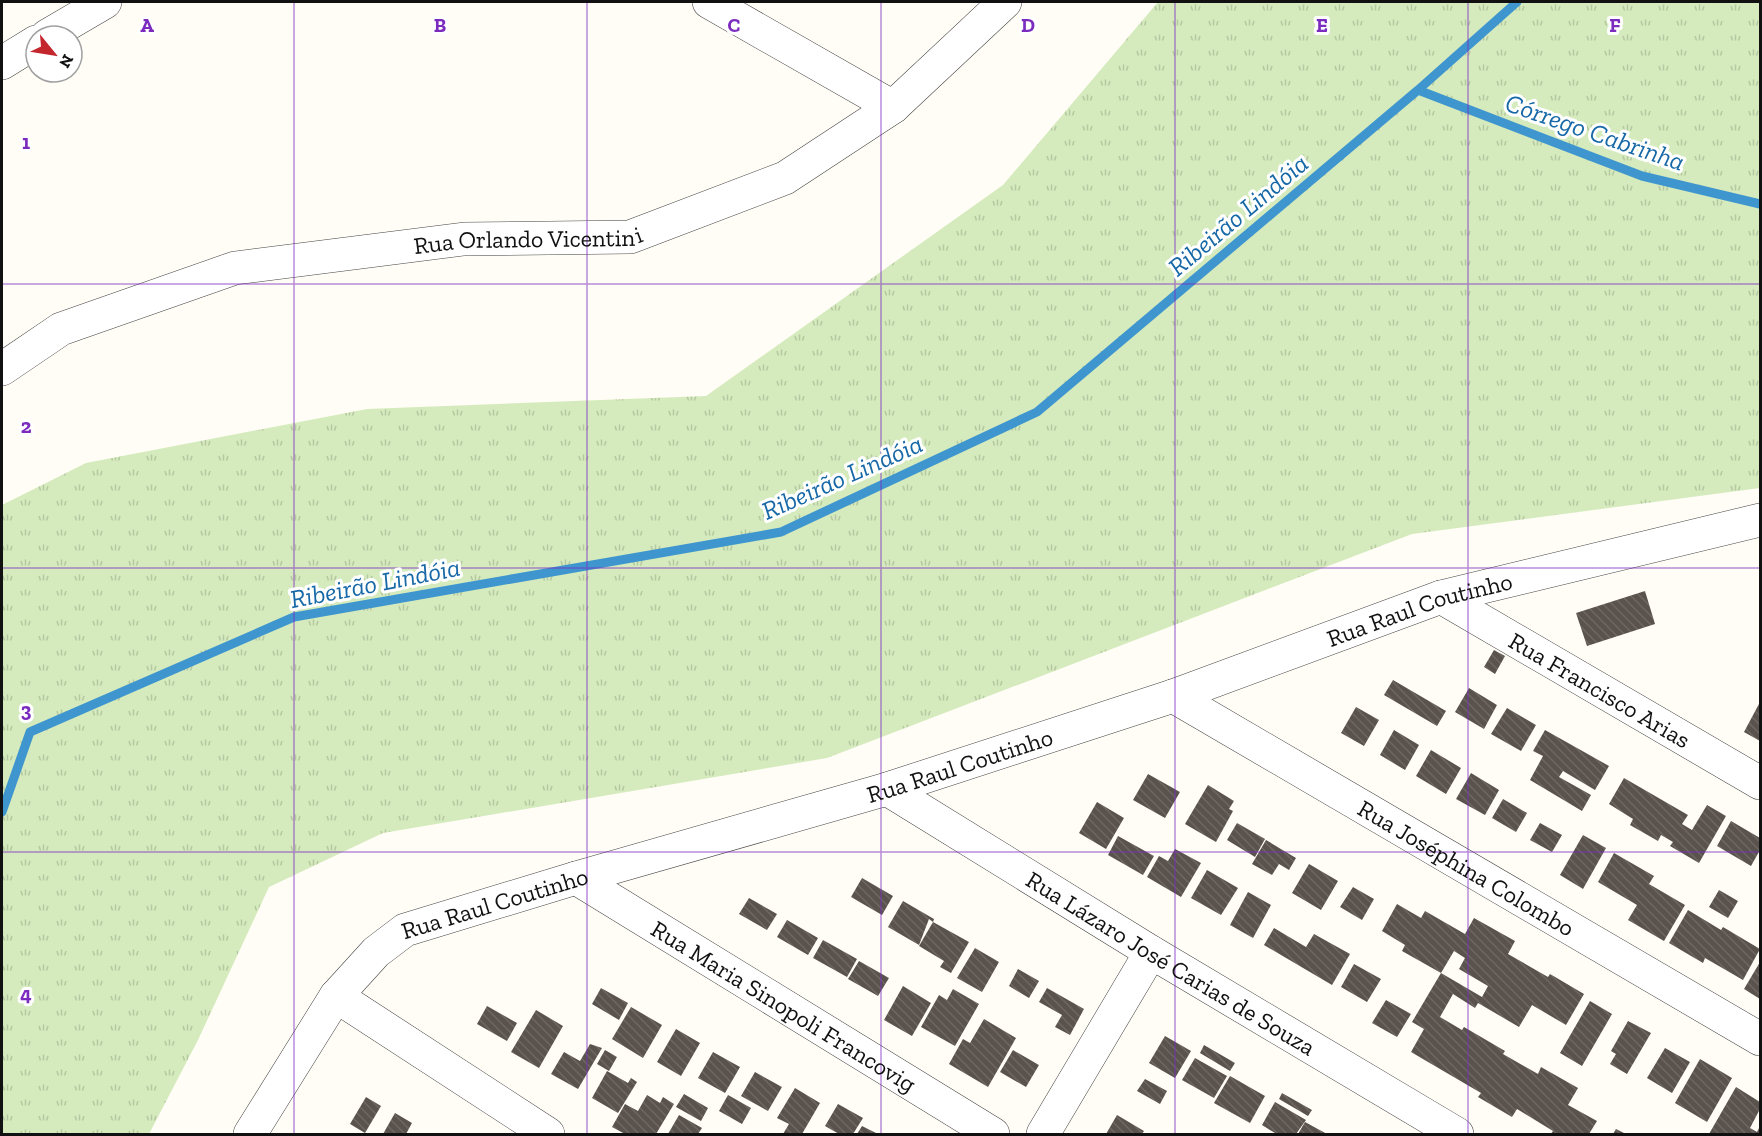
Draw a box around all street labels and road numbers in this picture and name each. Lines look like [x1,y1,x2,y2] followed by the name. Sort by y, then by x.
[412,219,646,260] street label: Rua Orlando Vicentini
[1323,566,1515,652] street label: Rua Raul Coutinho
[1504,625,1696,754] street label: Rua Francisco Arias
[863,722,1056,809] street label: Rua Raul Coutinho
[1353,793,1580,942] street label: Rua Joséphina Colombo
[398,861,591,945] street label: Rua Raul Coutinho
[1021,864,1321,1061] street label: Rua Lázaro José Carias de Souza
[646,913,922,1098] street label: Rua Maria Sinopoli Francovig

